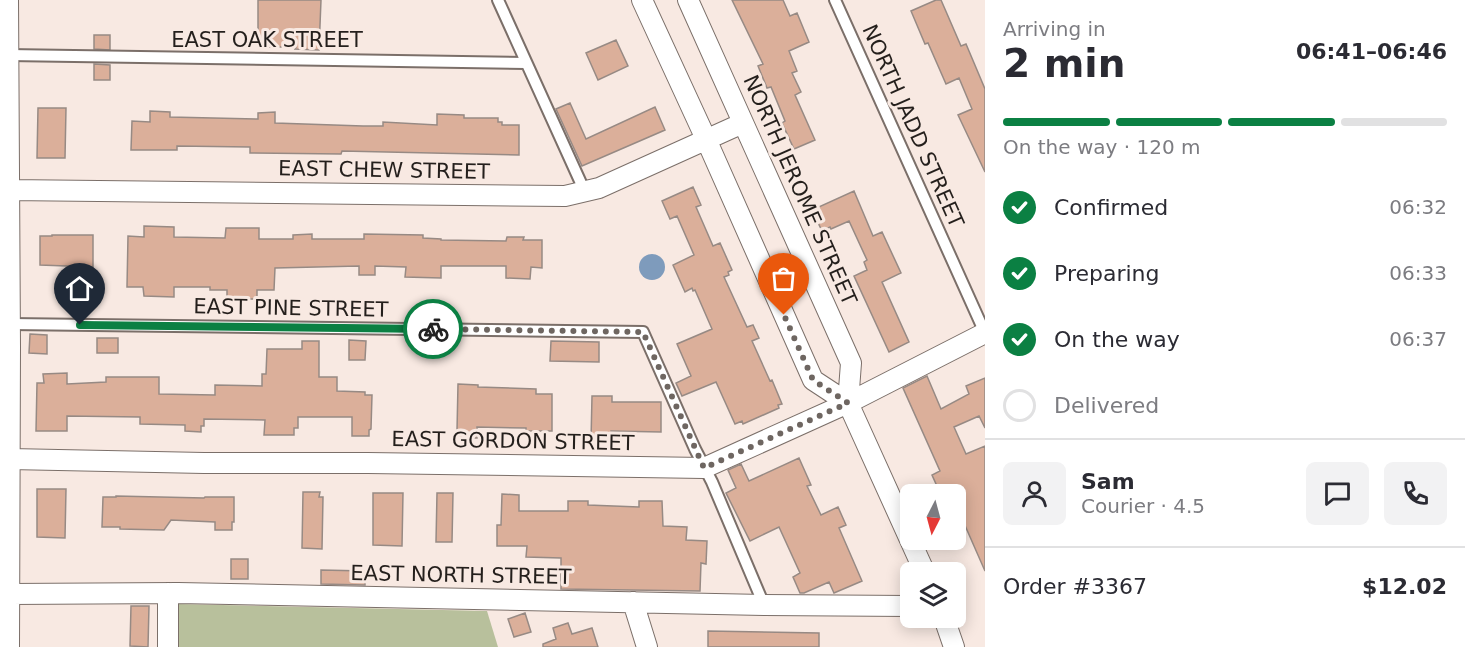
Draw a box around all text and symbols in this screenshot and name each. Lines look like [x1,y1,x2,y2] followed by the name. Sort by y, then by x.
[1003,17,1106,41] text: Arriving in
[857,21,969,231] street label: NORTH JADD STREET
[171,28,363,52] street label: EAST OAK STREET
[1296,39,1447,64] text: 06:41–06:46
[1003,41,1125,86] text: 2 min
[738,71,862,309] street label: NORTH JEROME STREET
[1003,135,1201,159] text: On the way · 120 m
[278,156,490,184] street label: EAST CHEW STREET
[1003,191,1036,224] icon: check
[1054,195,1168,220] text: Confirmed
[1389,195,1447,219] text: 06:32
[758,253,809,315] pin
[1003,257,1036,290] icon: check
[1054,261,1160,286] text: Preparing
[1389,261,1447,285] text: 06:33
[767,262,800,295] icon: bag
[54,263,105,325] pin
[63,272,96,305] icon: home
[193,294,389,322] street label: EAST PINE STREET
[403,299,463,359] courier
[417,313,450,346] icon: bike
[1003,323,1036,356] icon: check
[1054,327,1180,352] text: On the way
[1389,327,1447,351] text: 06:37
[1054,393,1159,418] text: Delivered
[391,427,635,455] street label: EAST GORDON STREET
[1003,462,1066,525] button: person
[1306,462,1369,525] button: chat
[1384,462,1447,525] button: phone
[1081,469,1135,494] text: Sam
[900,484,966,550] north arrow
[900,484,966,628] map controls
[1081,494,1205,518] text: Courier · 4.5
[350,561,572,589] street label: EAST NORTH STREET
[900,562,966,628] button: layers
[1003,574,1147,599] text: Order #3367
[1362,574,1447,599] text: $12.02

